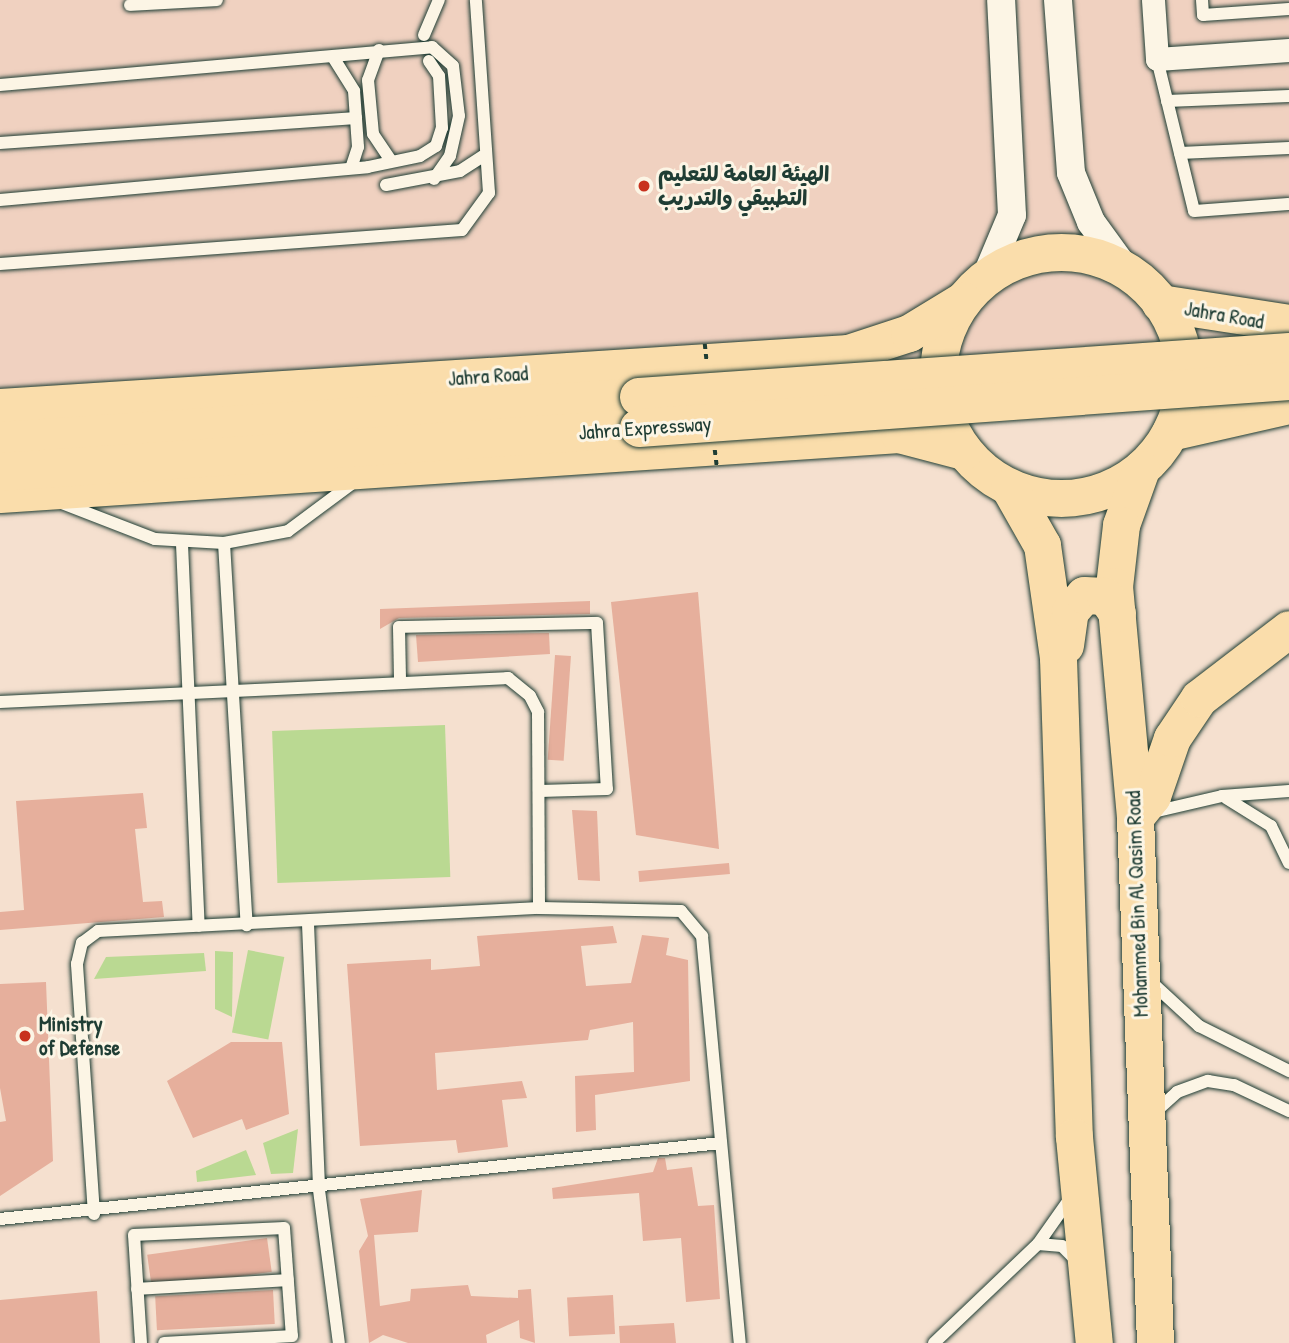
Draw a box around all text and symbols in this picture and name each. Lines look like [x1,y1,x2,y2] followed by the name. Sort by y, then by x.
[658,161,829,211] place label: الهيئة العامة للتعليم التطبيقي والتدريب
[636,178,652,194] marker: الهيئة العامة للتعليم التطبيقي والتدريب
[1182,296,1266,334] street label: Jahra Road
[447,361,529,391] street label: Jahra Road
[578,411,712,445] street label: Jahra Expressway
[1120,790,1154,1018] street label: Mohammed Bin Al Qasim Road
[39,1011,120,1061] place label: Ministry of Defense
[17,1028,33,1044] marker: Ministry of Defense

